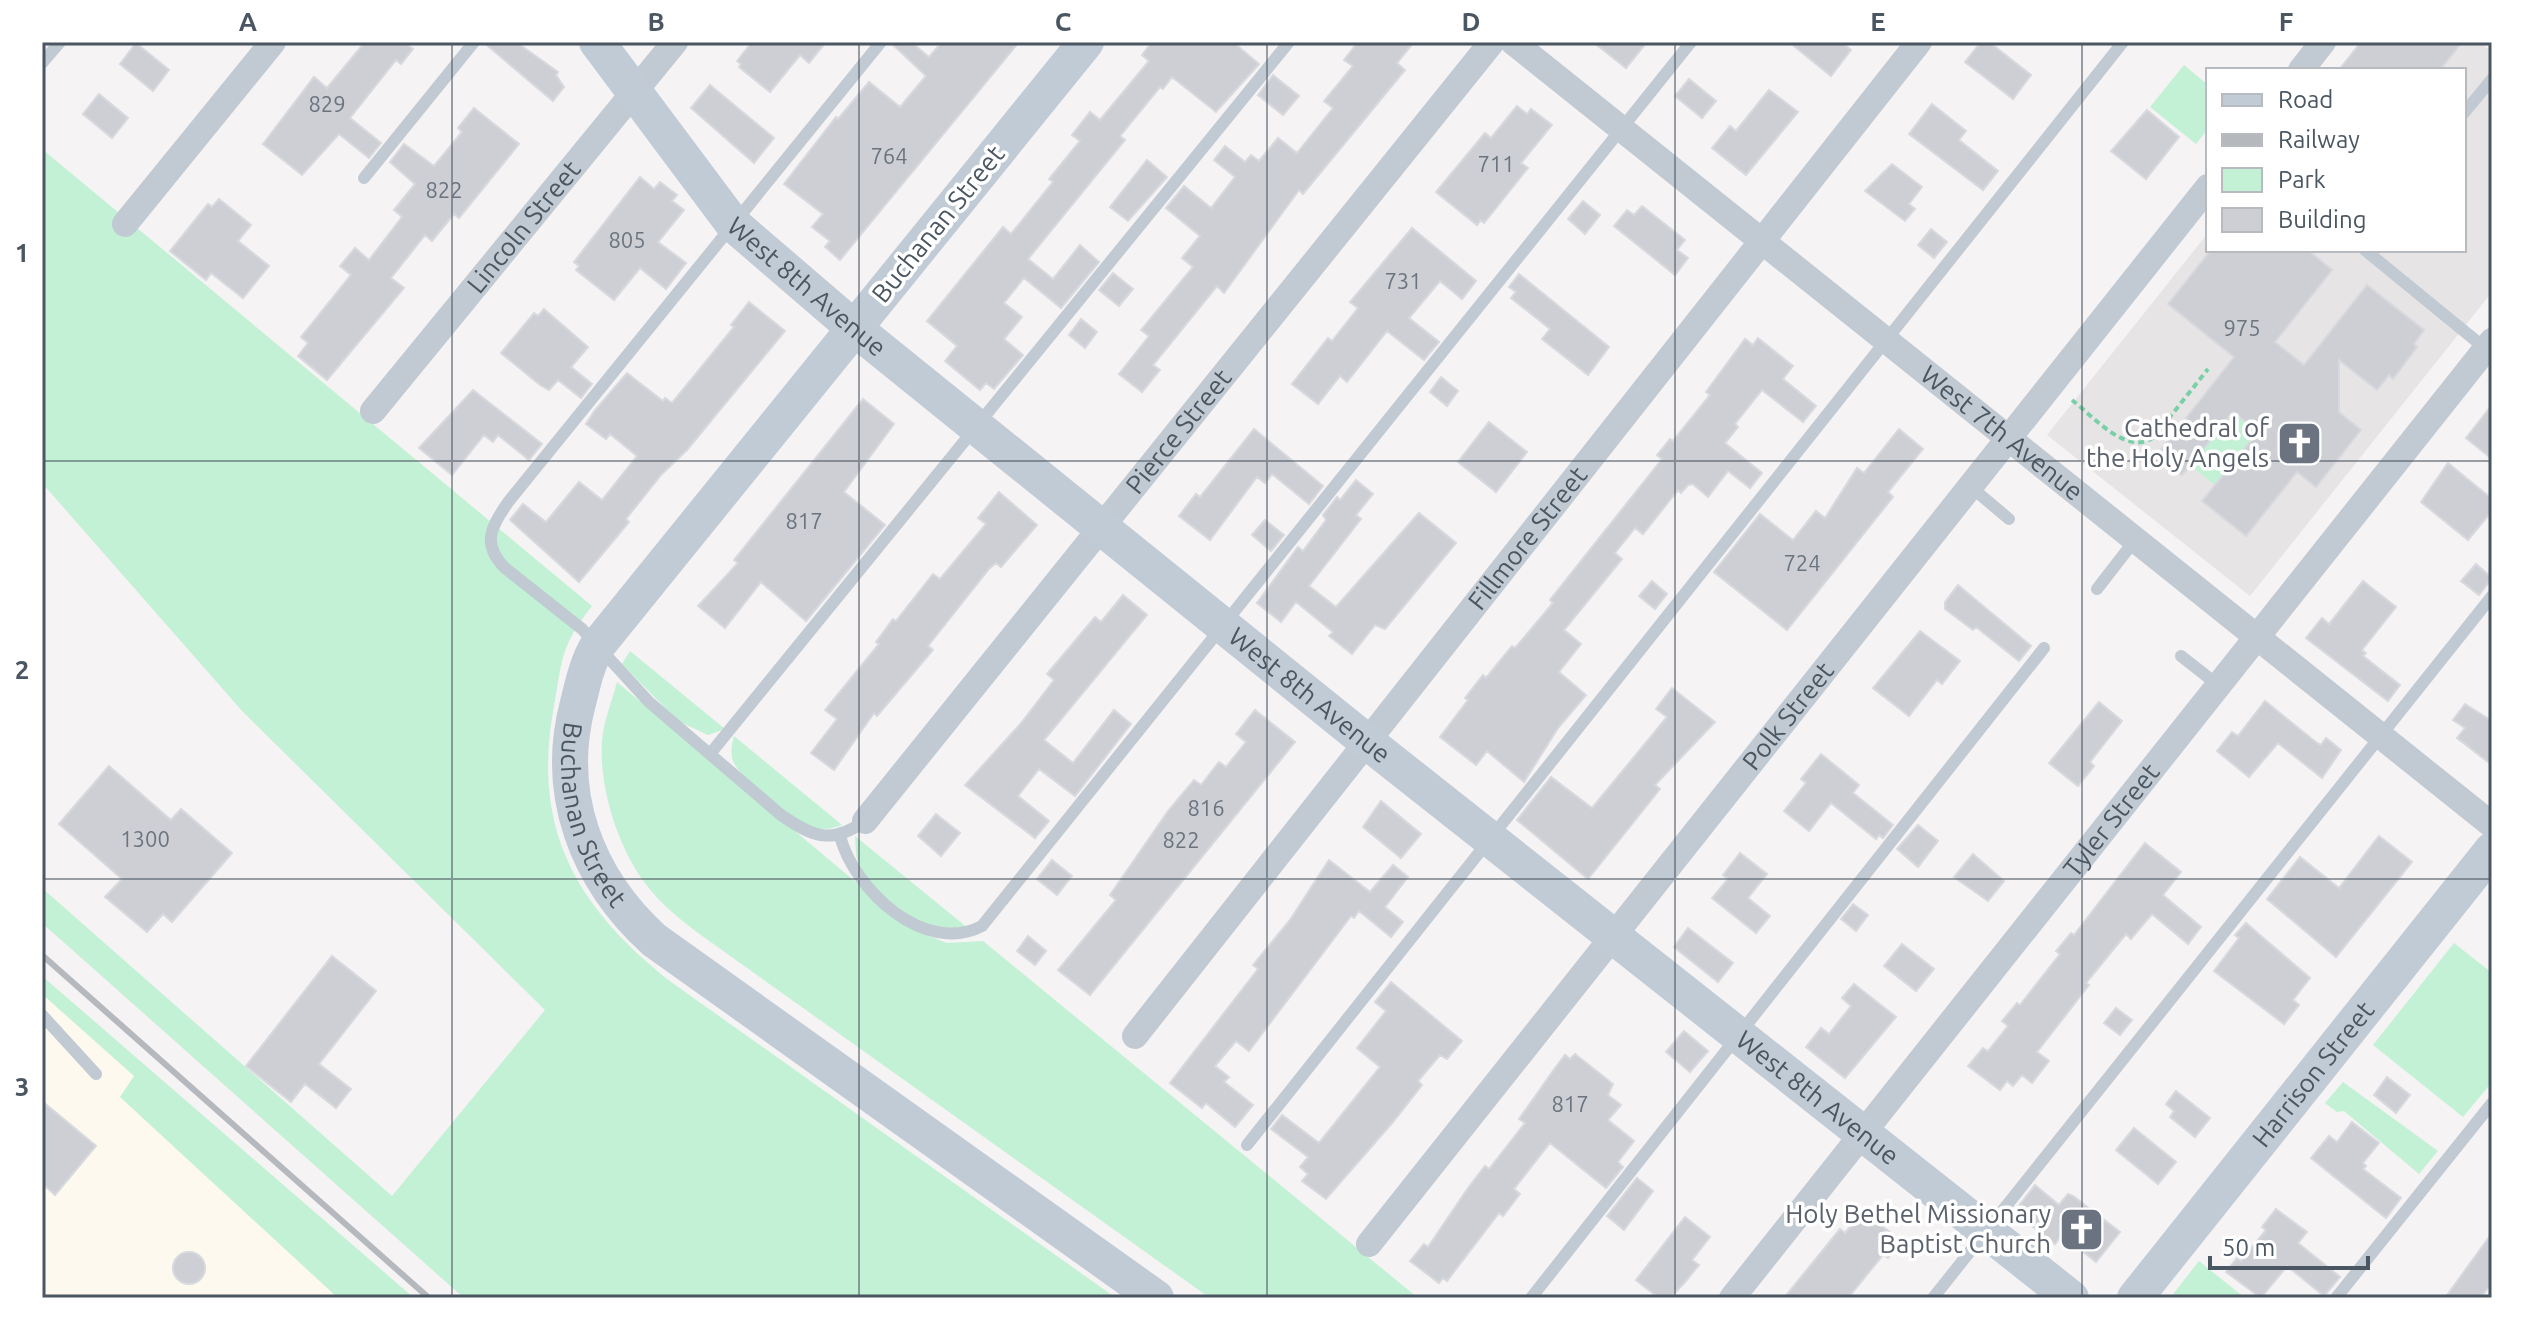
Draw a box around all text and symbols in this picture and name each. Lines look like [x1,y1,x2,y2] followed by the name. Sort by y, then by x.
[239,7,258,36] text: A
[647,7,665,36] text: B
[1055,7,1072,36] text: C
[1462,7,1480,36] text: D
[1870,7,1886,36] text: E
[2279,7,2293,36] text: F
[2206,68,2466,252] legend
[2278,86,2333,113] text: Road
[308,91,346,116] house number: 829
[2278,126,2360,153] text: Railway
[866,139,1010,308] street label: Buchanan Street
[870,143,908,168] house number: 764
[1477,151,1515,176] house number: 711
[461,155,586,298] street label: Lincoln Street
[2278,166,2326,193] text: Park
[425,177,463,202] house number: 822
[2278,206,2366,233] text: Building
[722,211,892,362] street label: West 8th Avenue
[608,227,646,252] house number: 805
[15,238,29,267] text: 1
[1384,268,1422,293] house number: 731
[2223,315,2261,340] house number: 975
[1915,359,2089,506] street label: West 7th Avenue
[1119,363,1237,499] street label: Pierce Street
[2086,413,2270,472] place label: Cathedral of the Holy Angels
[2276,419,2324,467] church icon: Cathedral of the Holy Angels
[1462,461,1593,615] street label: Fillmore Street
[785,508,823,533] house number: 817
[1783,550,1821,575] house number: 724
[1223,621,1396,769] street label: West 8th Avenue
[15,655,29,684] text: 2
[1736,656,1839,775] street label: Polk Street
[556,721,633,913] street label: Buchanan Street
[2057,758,2165,882] street label: Tyler Street
[1187,795,1225,820] house number: 816
[120,826,170,851] house number: 1300
[1162,827,1200,852] house number: 822
[2246,996,2379,1152] street label: Harrison Street
[1731,1024,1905,1170] street label: West 8th Avenue
[15,1072,29,1101] text: 3
[1551,1091,1589,1116] house number: 817
[1785,1199,2051,1258] place label: Holy Bethel Missionary Baptist Church
[2058,1205,2106,1253] church icon: Holy Bethel Missionary Baptist Church
[2210,1220,2368,1270] scale bar
[2222,1234,2275,1261] text: 50 m

